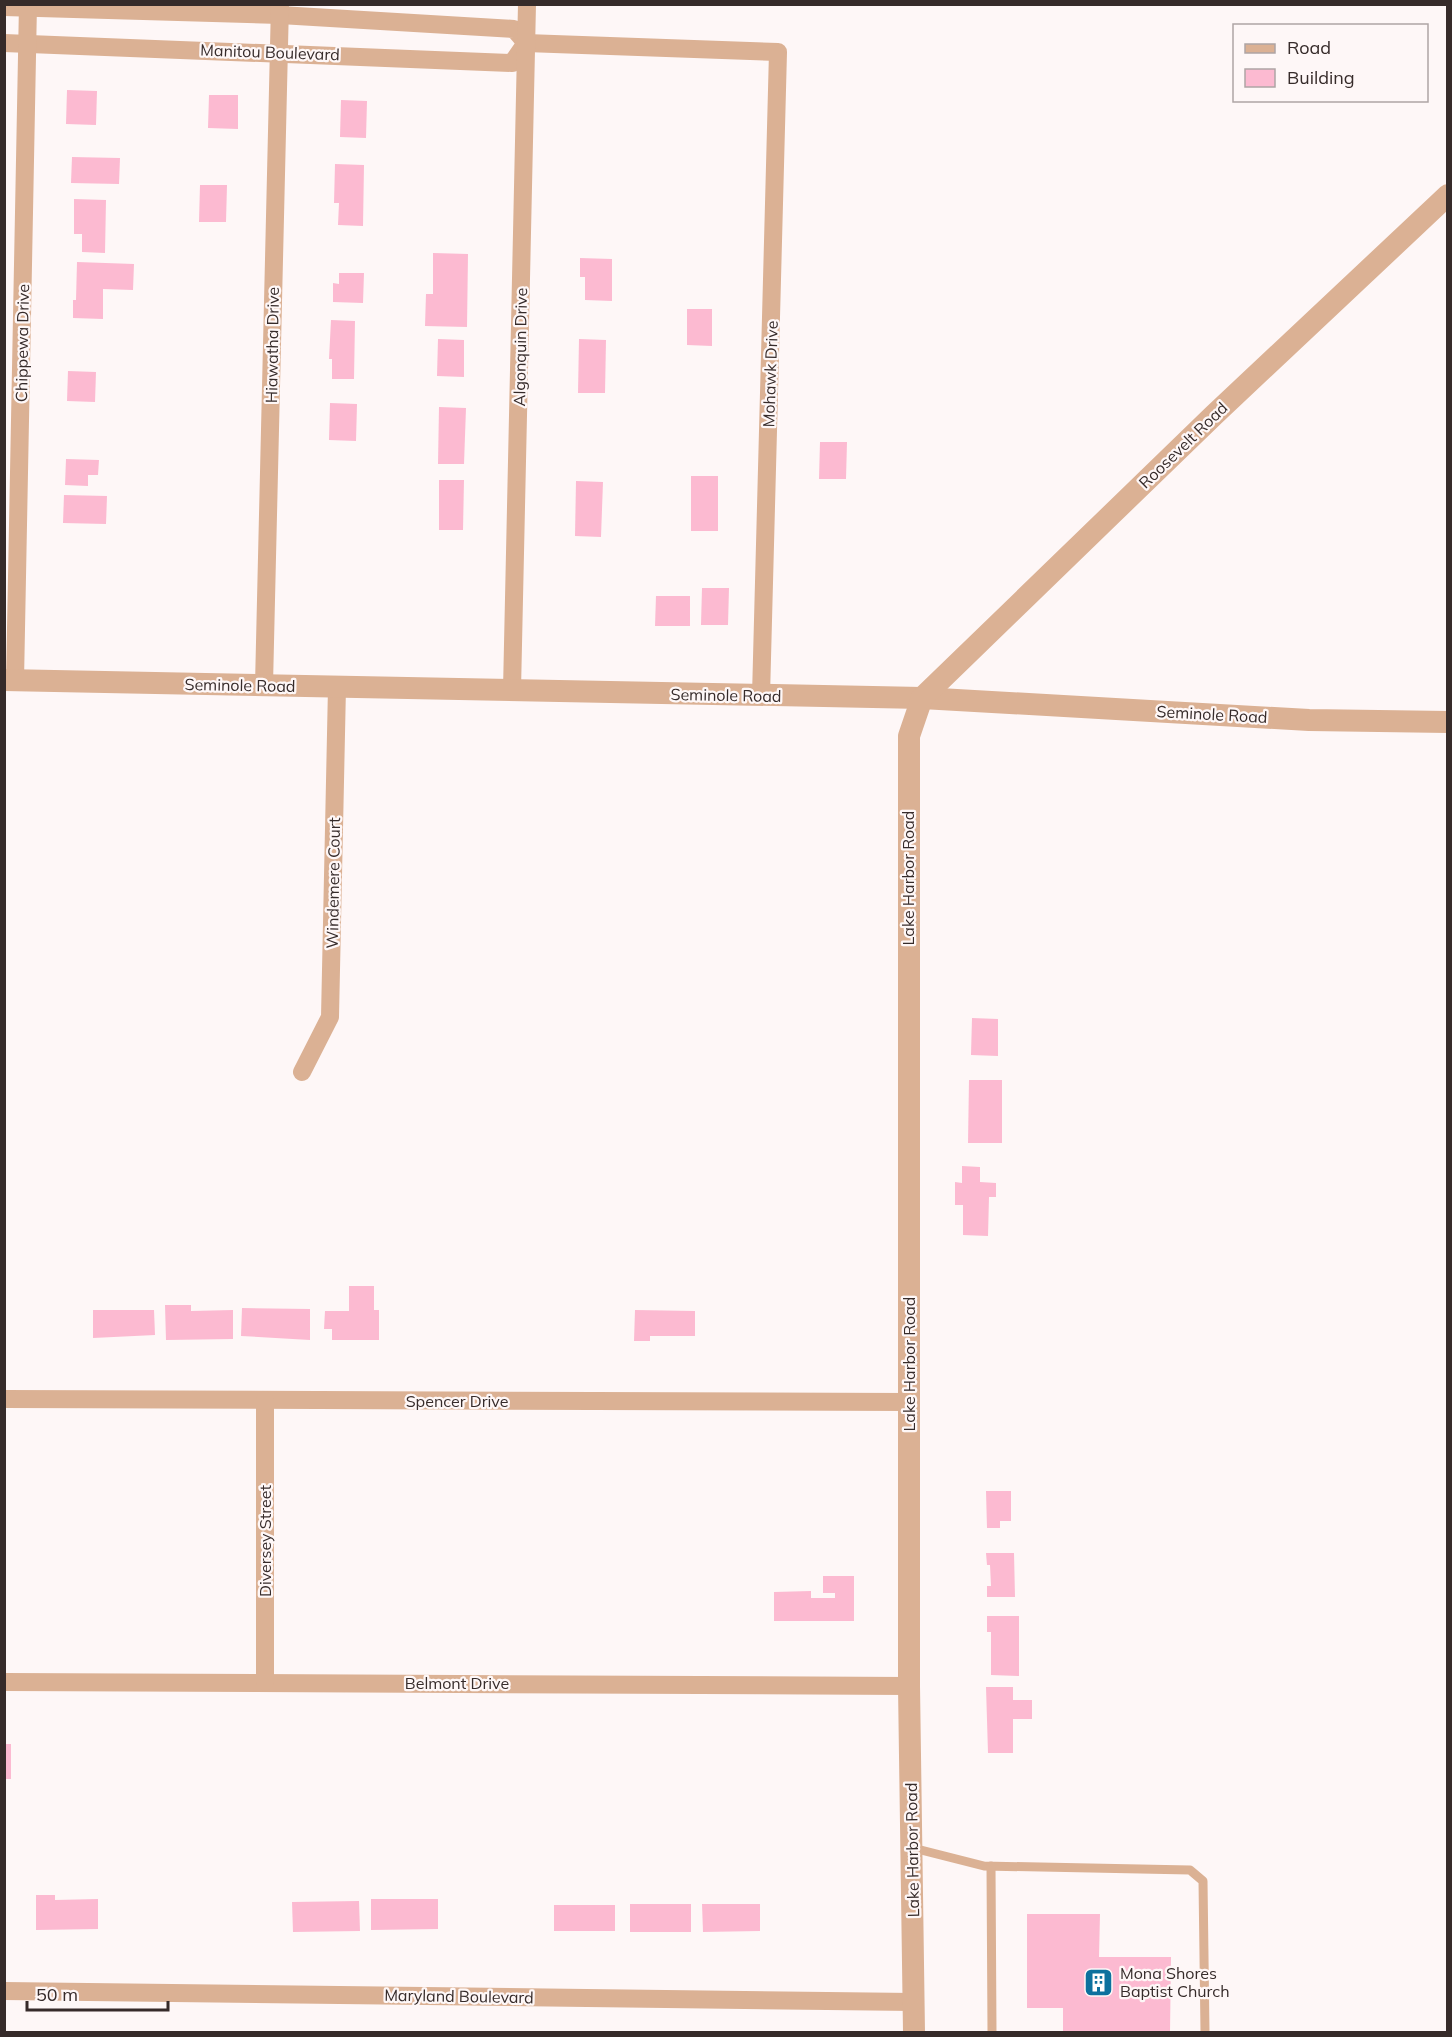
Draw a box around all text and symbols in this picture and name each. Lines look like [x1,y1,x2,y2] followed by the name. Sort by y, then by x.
[1233,24,1428,102] legend
[1287,36,1331,59] text: Road
[200,40,340,64] street label: Manitou Boulevard
[1287,66,1355,89] text: Building
[11,284,33,402] street label: Chippewa Drive
[261,287,283,403] street label: Hiawatha Drive
[509,288,531,406] street label: Algonquin Drive
[758,320,782,428] street label: Mohawk Drive
[1134,398,1232,492] street label: Roosevelt Road
[184,674,296,696] street label: Seminole Road
[670,684,782,706] street label: Seminole Road
[1156,701,1268,727] street label: Seminole Road
[898,811,918,945] street label: Lake Harbor Road
[322,817,344,949] street label: Windemere Court
[899,1297,919,1431] street label: Lake Harbor Road
[406,1391,508,1411] street label: Spencer Drive
[255,1485,275,1597] street label: Diversey Street
[405,1673,509,1693] street label: Belmont Drive
[901,1782,923,1918] street label: Lake Harbor Road
[1120,1963,1230,2001] place label: Mona Shores Baptist Church
[1083,1966,1115,1998] building icon: Mona Shores Baptist Church
[27,1974,168,2012] scale bar
[36,1983,78,2006] text: 50 m
[384,1985,534,2007] street label: Maryland Boulevard

